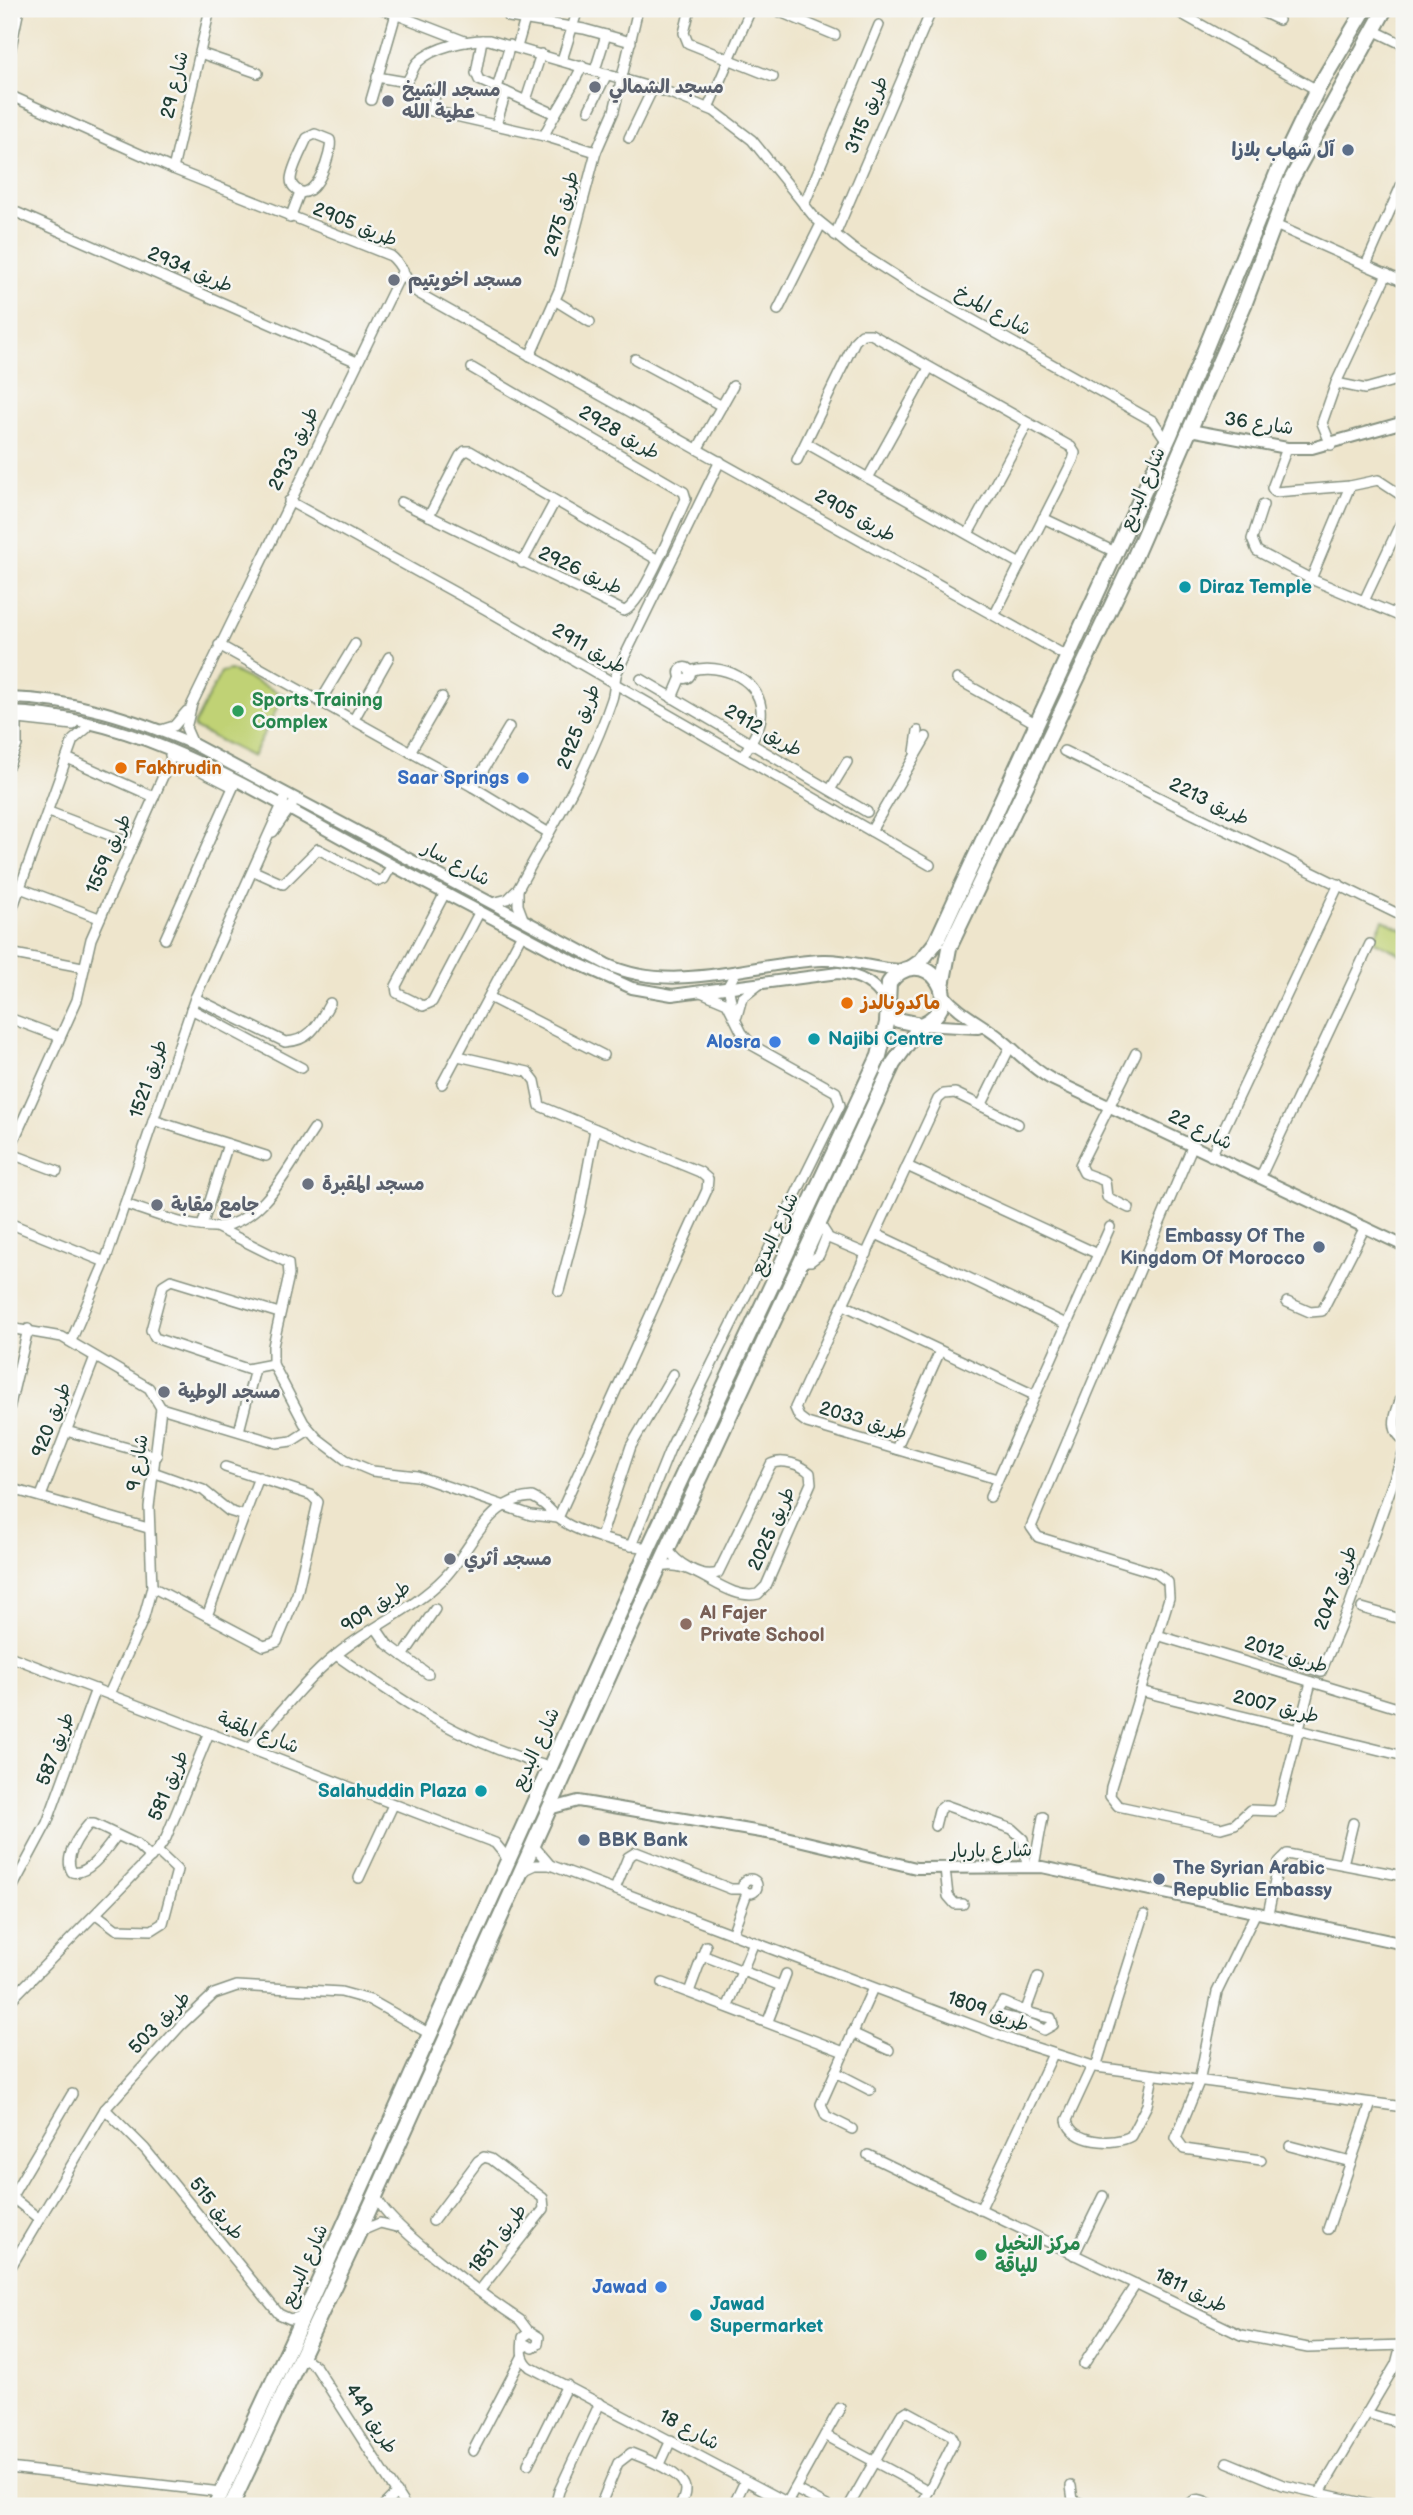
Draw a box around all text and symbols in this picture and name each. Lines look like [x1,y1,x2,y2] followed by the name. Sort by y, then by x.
[156,49,195,121] street label: شارع 29
[840,73,894,157] street label: طريق 3115
[609,76,724,103] place label: مسجد الشمالي
[402,79,500,124] place label: مسجد الشيخ عطية الله
[587,79,603,95] marker: مسجد الشمالي
[380,93,396,109] marker: مسجد الشيخ عطية الله
[1231,139,1335,162] place label: آل شهاب بلازا
[1340,142,1356,158] marker: آل شهاب بلازا
[540,169,584,259] street label: طريق 2975
[309,198,401,252] street label: طريق 2905
[144,242,236,298] street label: طريق 2934
[408,269,522,294] place label: مسجد اخويتيم
[386,272,402,288] marker: مسجد اخويتيم
[951,281,1035,342] street label: شارع المرخ
[574,401,664,465] street label: طريق 2928
[264,403,324,495] street label: طريق 2933
[1223,408,1295,441] street label: شارع 36
[1115,444,1172,535] street label: شارع البديع
[810,484,900,548] street label: طريق 2905
[534,542,626,600] street label: طريق 2926
[1199,576,1312,599] place label: Diraz Temple
[1177,579,1193,595] marker: Diraz Temple
[548,619,630,679] street label: طريق 2911
[552,681,606,773] street label: طريق 2925
[252,689,383,734] place label: Sports Training Complex
[720,700,806,762] street label: طريق 2912
[230,703,246,719] marker: Sports Training Complex
[135,757,222,780] place label: Fakhrudin
[113,760,129,776] marker: Fakhrudin
[398,767,509,790] place label: Saar Springs
[515,770,531,786] marker: Saar Springs
[1165,773,1253,831] street label: طريق 2213
[81,810,137,898] street label: طريق 1559
[416,836,494,892] street label: شارع سار
[859,992,940,1016] place label: ماكدونالدز
[839,995,855,1011] marker: ماكدونالدز
[828,1028,943,1051] place label: Najibi Centre
[705,1031,761,1054] place label: Alosra
[806,1031,822,1047] marker: Najibi Centre
[767,1034,783,1050] marker: Alosra
[125,1037,173,1121] street label: طريق 1521
[1164,1105,1236,1156] street label: شارع 22
[322,1173,425,1196] place label: مسجد المقبرة
[300,1176,316,1192] marker: مسجد المقبرة
[746,1189,805,1279] street label: شارع البديع
[171,1194,259,1218] place label: جامع مقابة
[149,1197,165,1213] marker: جامع مقابة
[1120,1225,1305,1270] place label: Embassy Of The Kingdom Of Morocco
[1311,1239,1327,1255] marker: Embassy Of The Kingdom Of Morocco
[27,1379,77,1461] street label: طريق 920
[178,1381,280,1405] place label: مسجد الوطية
[156,1384,172,1400] marker: مسجد الوطية
[816,1397,910,1445] street label: طريق 2033
[122,1433,155,1493] street label: شارع 9
[743,1483,801,1575] street label: طريق 2025
[1309,1543,1363,1633] street label: طريق 2047
[464,1547,552,1573] place label: مسجد أثري
[442,1551,458,1567] marker: مسجد أثري
[337,1576,415,1638] street label: طريق 909
[699,1602,825,1647] place label: Al Fajer Private School
[678,1616,694,1632] marker: Al Fajer Private School
[1242,1631,1330,1679] street label: طريق 2012
[1231,1685,1321,1729] street label: طريق 2007
[507,1704,566,1794] street label: شارع البديع
[214,1707,302,1760] street label: شارع المقبة
[32,1709,80,1789] street label: طريق 587
[144,1747,194,1825] street label: طريق 581
[318,1780,467,1803] place label: Salahuddin Plaza
[473,1783,489,1799] marker: Salahuddin Plaza
[598,1829,688,1852] place label: BBK Bank
[576,1832,592,1848] marker: BBK Bank
[948,1839,1032,1864] street label: شارع باربار
[1173,1857,1332,1902] place label: The Syrian Arabic Republic Embassy
[1151,1871,1167,1887] marker: The Syrian Arabic Republic Embassy
[124,1987,196,2059] street label: طريق 503
[944,1987,1032,2037] street label: طريق 1809
[184,2173,248,2245] street label: طريق 515
[464,2200,532,2278] street label: طريق 1851
[276,2221,334,2312] street label: شارع البديع
[995,2233,1081,2278] place label: مركز النخيل للياقة
[973,2247,989,2263] marker: مركز النخيل للياقة
[1151,2264,1231,2318] street label: طريق 1811
[592,2276,647,2299] place label: Jawad
[653,2279,669,2295] marker: Jawad
[710,2293,824,2338] place label: Jawad Supermarket
[688,2307,704,2323] marker: Jawad Supermarket
[340,2380,402,2458] street label: طريق 449
[655,2405,723,2456] street label: شارع 18

